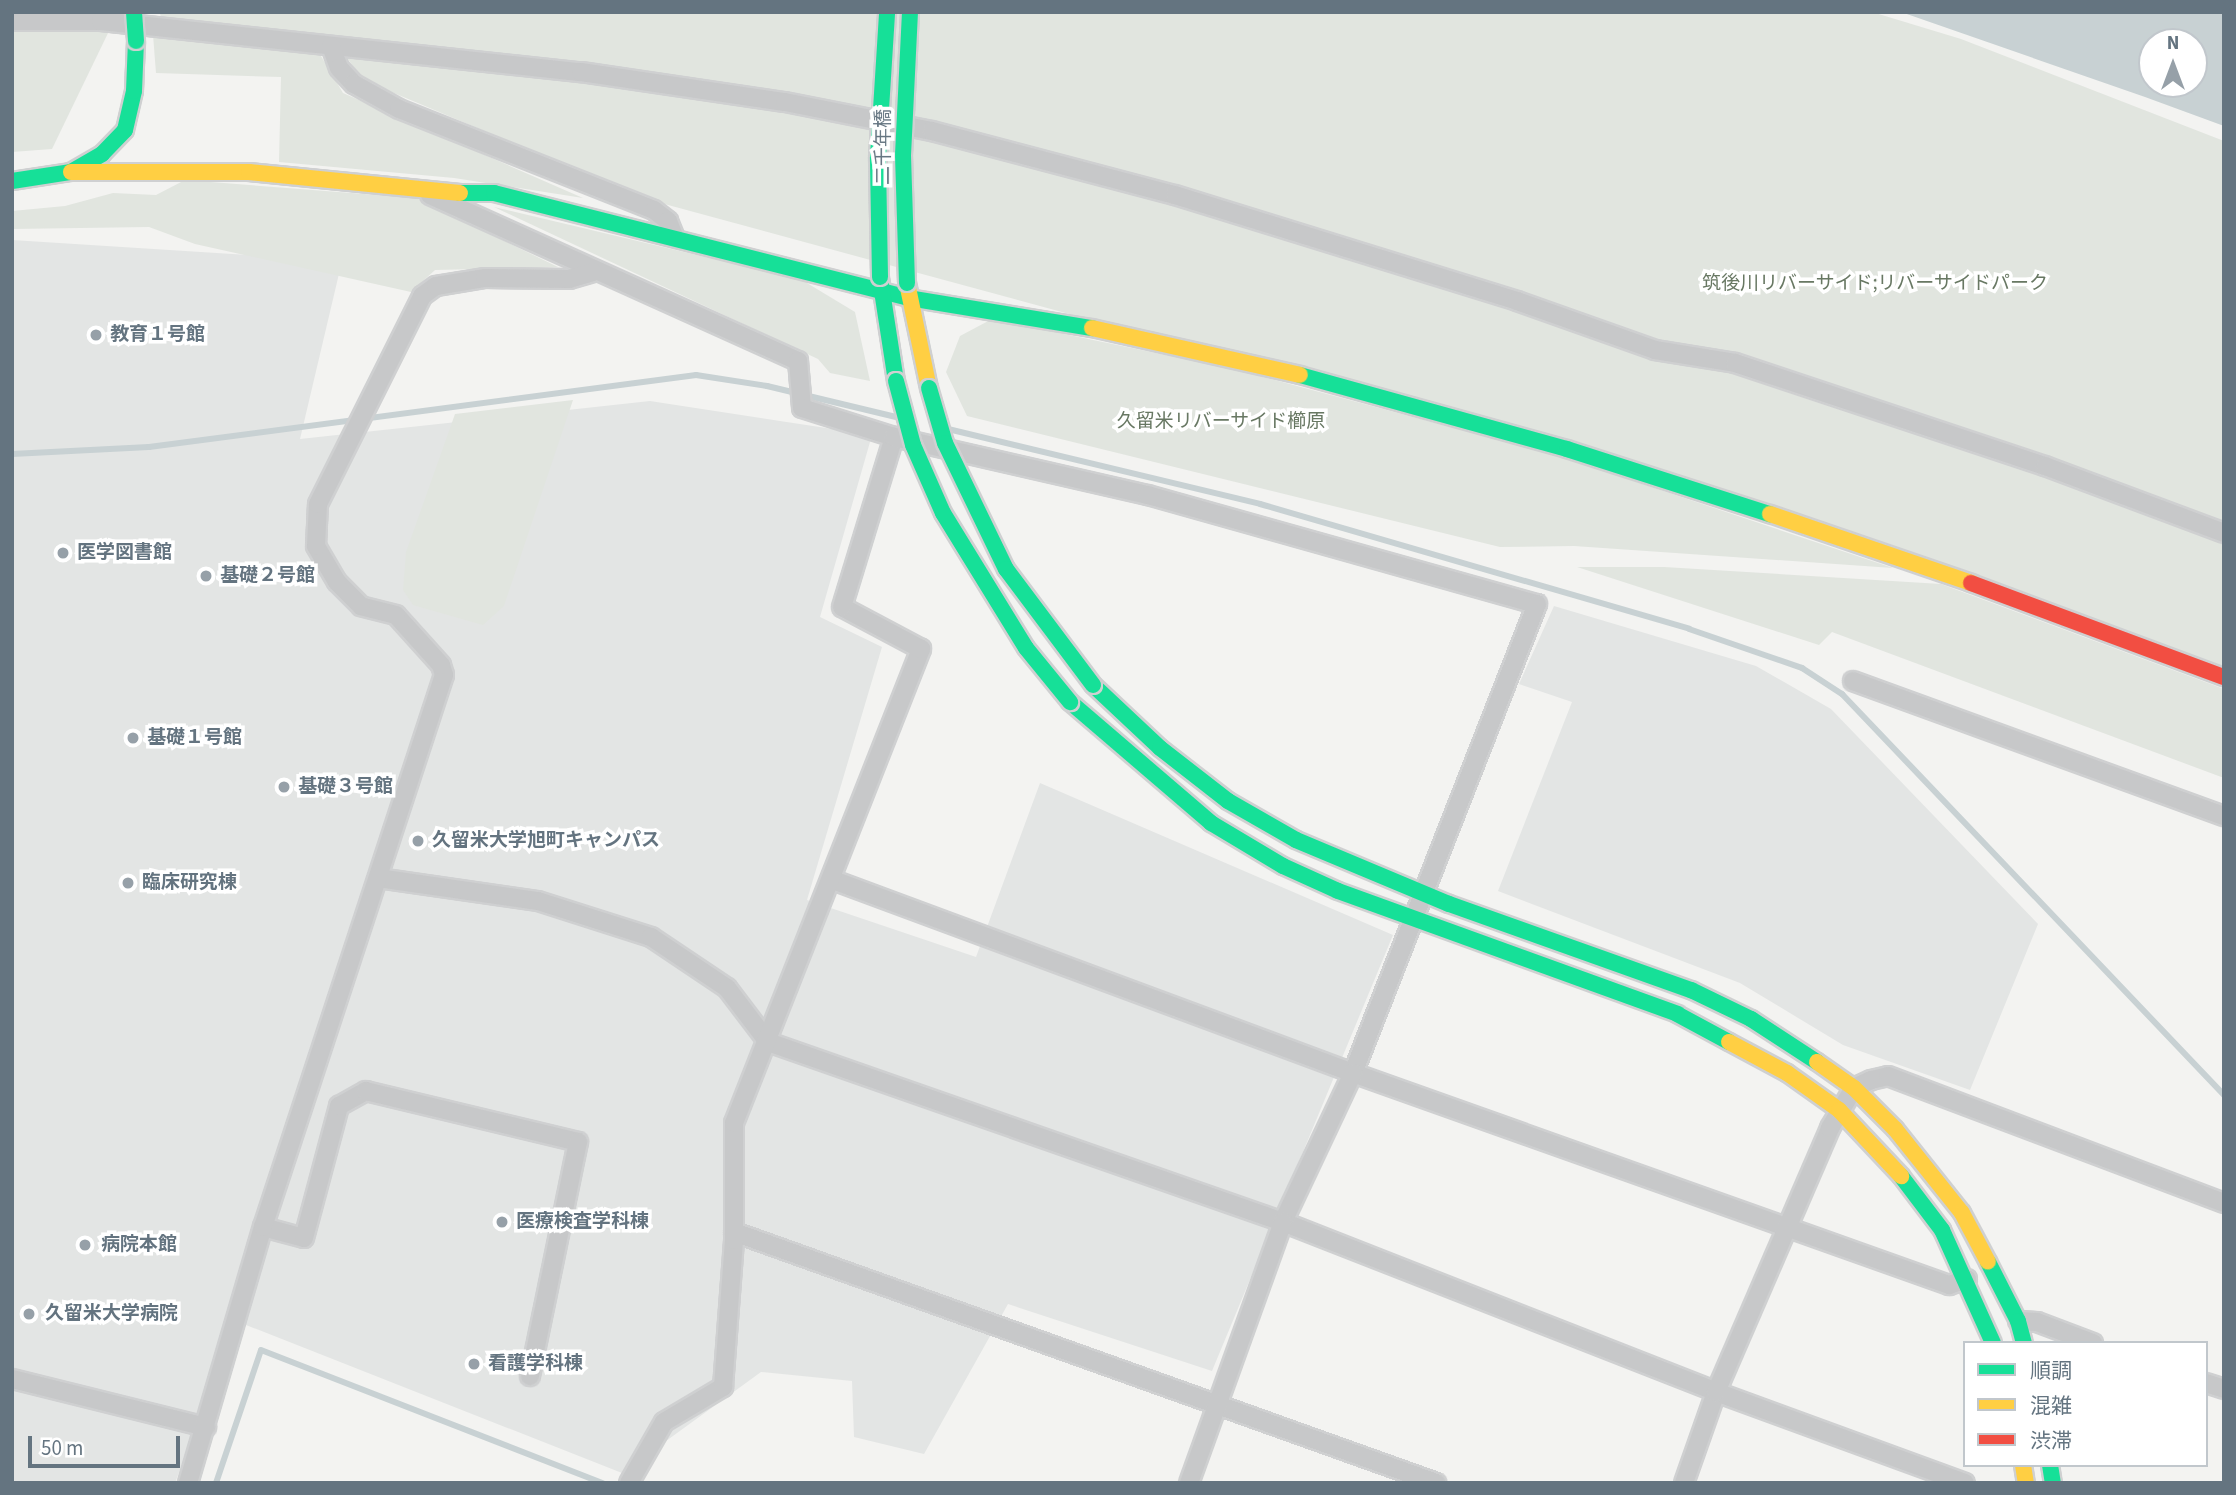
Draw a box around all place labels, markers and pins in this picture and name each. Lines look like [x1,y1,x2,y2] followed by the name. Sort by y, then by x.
[110,324,205,346] place label: 教育１号館
[88,327,104,343] marker: 教育１号館
[77,542,172,564] place label: 医学図書館
[55,545,71,561] marker: 医学図書館
[220,565,315,587] place label: 基礎２号館
[198,568,214,584] marker: 基礎２号館
[147,727,242,749] place label: 基礎１号館
[125,730,141,746] marker: 基礎１号館
[298,776,393,798] place label: 基礎３号館
[276,779,292,795] marker: 基礎３号館
[432,830,660,852] place label: 久留米大学旭町キャンパス
[410,833,426,849] marker: 久留米大学旭町キャンパス
[142,872,237,894] place label: 臨床研究棟
[120,875,136,891] marker: 臨床研究棟
[516,1211,649,1233] place label: 医療検査学科棟
[494,1214,510,1230] marker: 医療検査学科棟
[101,1234,177,1256] place label: 病院本館
[75,1235,95,1255] marker: 病院本館
[45,1303,178,1325] place label: 久留米大学病院
[19,1304,39,1324] marker: 久留米大学病院
[488,1353,583,1375] place label: 看護学科棟
[466,1356,482,1372] marker: 看護学科棟

